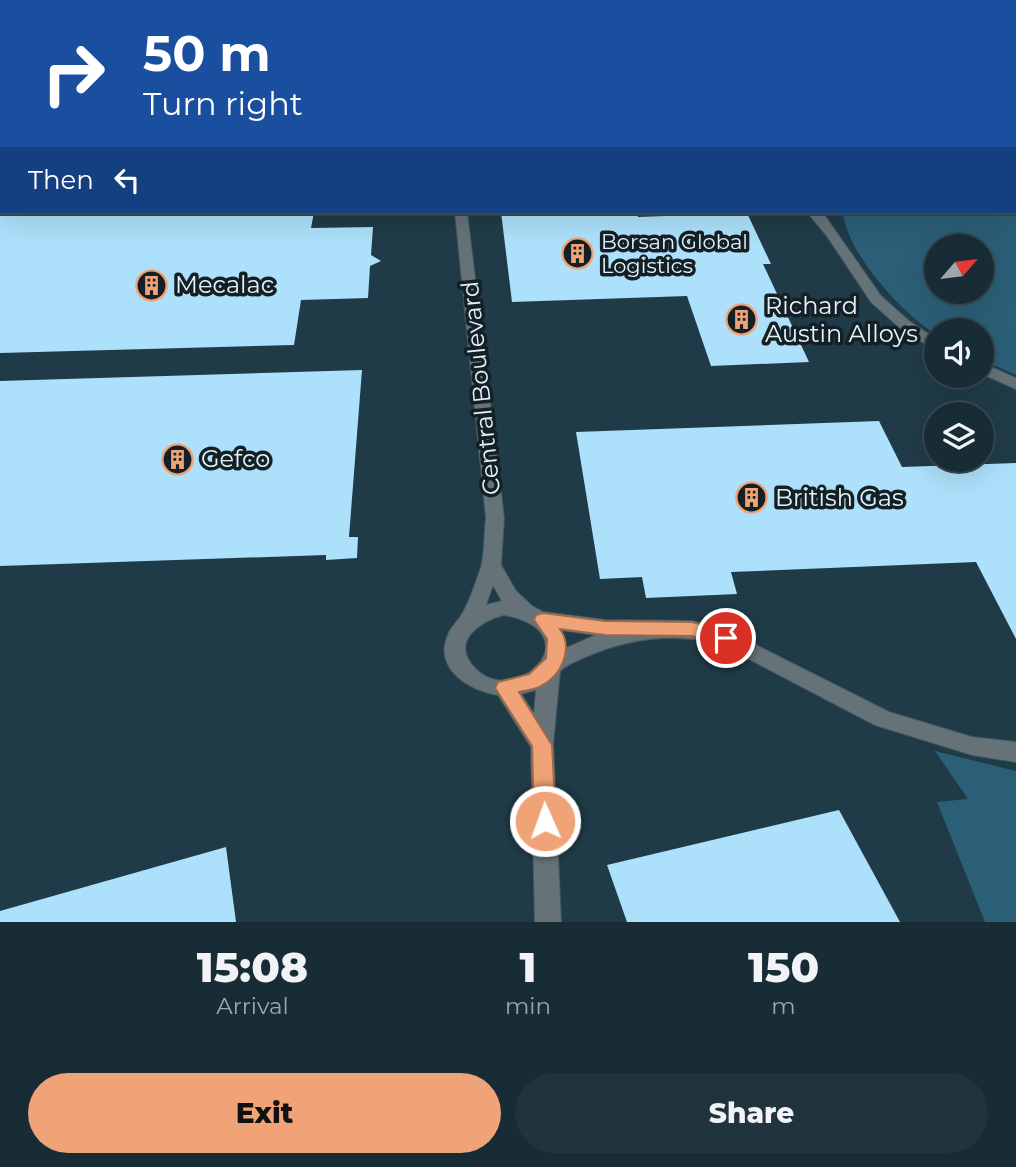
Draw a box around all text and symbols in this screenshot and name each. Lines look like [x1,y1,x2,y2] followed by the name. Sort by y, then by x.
[143,24,271,83] text: 50 m
[28,28,119,119] icon: right
[143,84,303,123] text: Turn right
[108,161,146,199] icon: left
[28,164,94,196] text: Then
[601,229,748,278] place label: Borsan Global Logistics
[924,234,994,304] north arrow
[924,234,994,472] map controls
[561,237,595,271] building icon: Borsan Global Logistics
[135,268,169,302] building icon: Mecalac
[175,270,274,299] place label: Mecalac
[455,280,506,496] street label: Central Boulevard
[765,291,918,348] place label: Richard Austin Alloys
[725,303,759,337] building icon: Richard Austin Alloys
[924,318,994,388] button: sound
[924,402,994,472] button: layers
[161,442,195,476] building icon: Gefco
[201,444,270,473] place label: Gefco
[735,481,769,515] building icon: British Gas
[775,483,904,512] place label: British Gas
[696,608,756,668] pin
[707,619,745,657] icon: arrive
[508,784,582,858] position arrow
[197,941,308,993] text: 15:08
[519,941,537,993] text: 1
[748,941,819,993] text: 150
[216,992,289,1020] text: Arrival
[505,992,551,1020] text: min
[771,992,796,1020] text: m
[28,1073,501,1153] button: Exit
[515,1073,988,1153] button: Share

